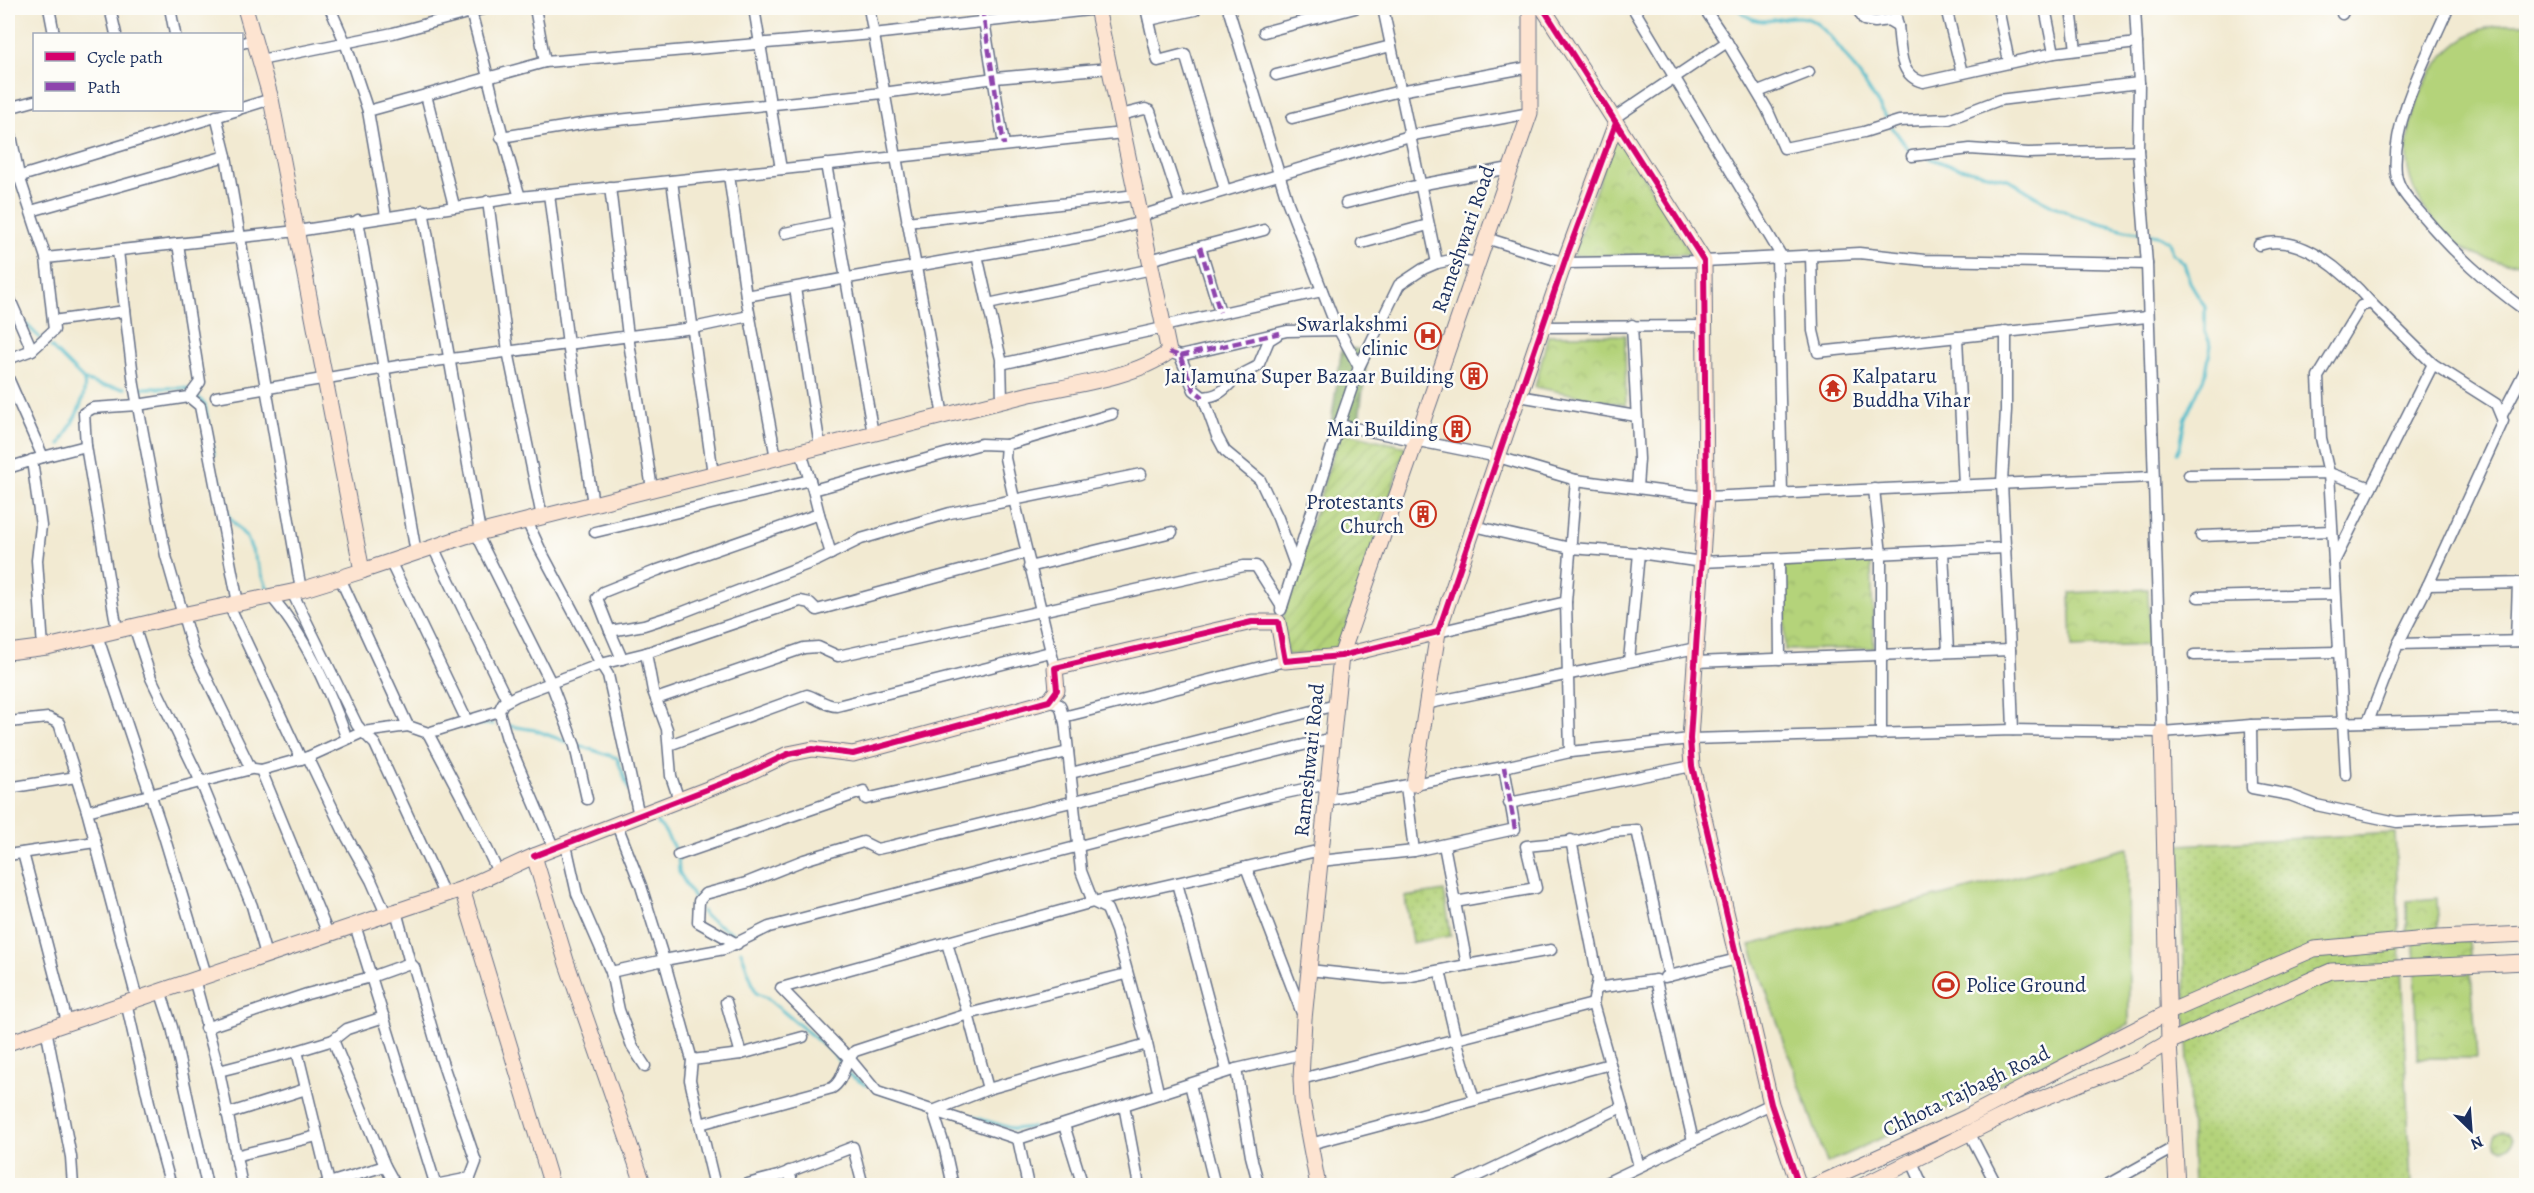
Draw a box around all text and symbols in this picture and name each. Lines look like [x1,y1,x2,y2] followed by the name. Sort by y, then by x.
[33,33,243,111] legend
[87,45,163,69] text: Cycle path
[87,75,121,99] text: Path
[1425,161,1502,317] street label: Rameshwari Road
[1297,310,1408,362] place label: Swarlakshmi clinic
[1413,321,1443,351] hospital icon: Swarlakshmi clinic
[1459,361,1489,391] building icon: Jai Jamuna Super Bazaar Building
[1164,362,1454,390] place label: Jai Jamuna Super Bazaar Building
[1852,362,1971,414] place label: Kalpataru Buddha Vihar
[1818,373,1848,403] temple icon: Kalpataru Buddha Vihar
[1442,414,1472,444] building icon: Mai Building
[1326,415,1438,443] place label: Mai Building
[1306,488,1404,540] place label: Protestants Church
[1408,499,1438,529] building icon: Protestants Church
[1287,681,1331,838] street label: Rameshwari Road
[1931,970,1961,1000] sports icon: Police Ground
[1966,971,2087,999] place label: Police Ground
[1878,1038,2055,1144] street label: Chhota Tajbagh Road
[2441,1100,2501,1160] north arrow
[2467,1130,2487,1155] text: N

